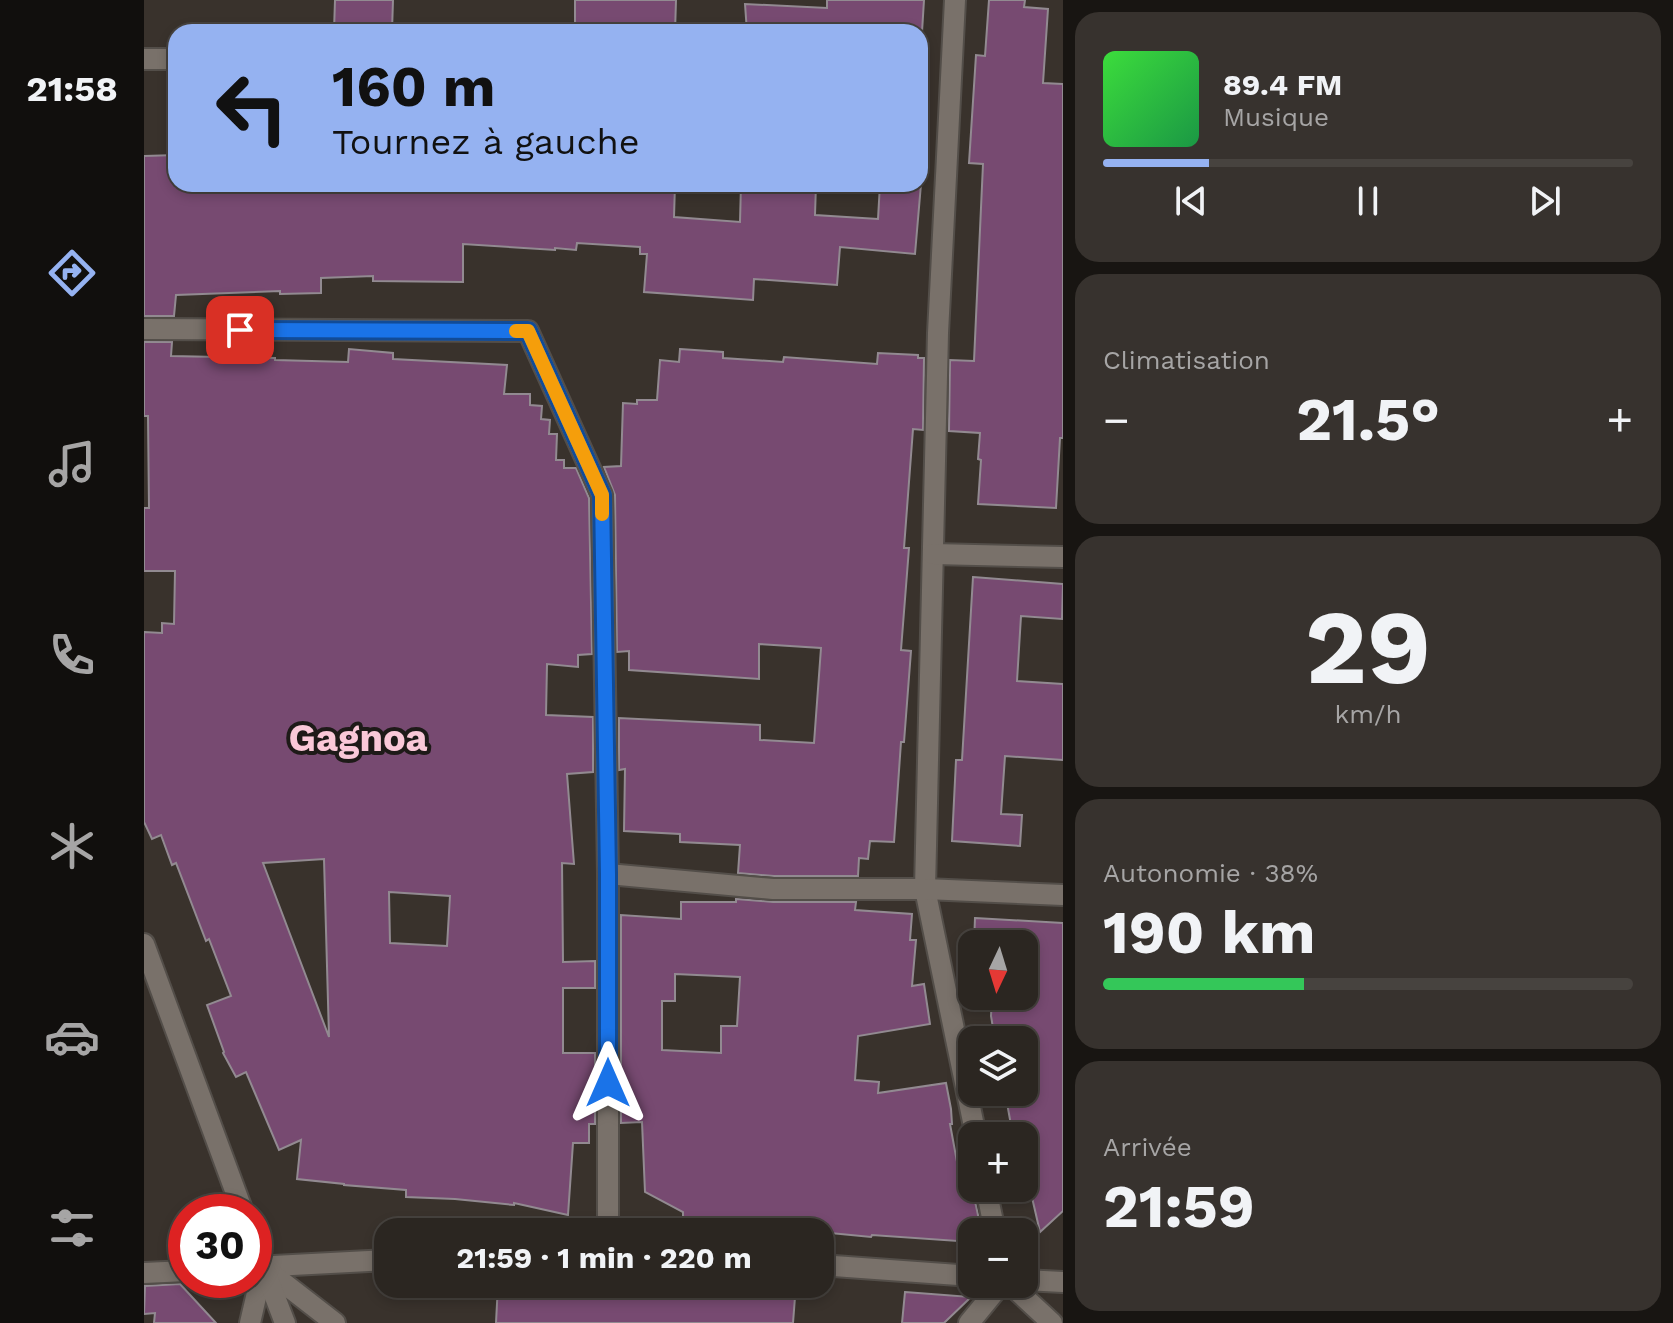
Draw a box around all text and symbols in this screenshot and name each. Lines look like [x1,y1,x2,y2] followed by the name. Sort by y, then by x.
[332,54,495,120] text: 160 m
[200,56,304,160] icon: left
[1223,67,1342,102] text: 89.4 FM
[26,68,118,110] text: 21:58
[1223,102,1329,132] text: Musique
[332,121,640,163] text: Tournez à gauche
[1169,179,1213,223] icon: previous
[1346,179,1390,223] icon: pause
[1523,179,1567,223] icon: next
[44,245,100,301] icon: directions
[206,296,274,364] pin
[218,308,262,352] icon: arrive
[1103,345,1270,375] text: Climatisation
[1296,384,1440,455] text: 21.5°
[1103,394,1130,446] text: −
[1606,394,1633,446] text: +
[44,436,100,492] icon: music
[1305,586,1431,708] text: 29
[44,627,100,683] icon: phone
[1335,699,1401,729] text: km/h
[288,716,428,760] district label: Gagnoa
[44,818,100,874] icon: climate
[1103,858,1318,888] text: Autonomie · 38%
[1103,897,1315,968] text: 190 km
[958,930,1038,1010] north arrow
[958,930,1038,1298] map controls
[44,1009,100,1065] icon: car
[958,1026,1038,1106] button: layers
[566,1041,650,1125] position arrow
[958,1122,1038,1202] button: +
[1103,1132,1192,1162] text: Arrivée
[1103,1171,1255,1242] text: 21:59
[168,1194,272,1298] speed limit sign: 30
[44,1200,100,1256] icon: filters
[958,1218,1038,1298] button: −
[456,1240,752,1275] text: 21:59 · 1 min · 220 m

